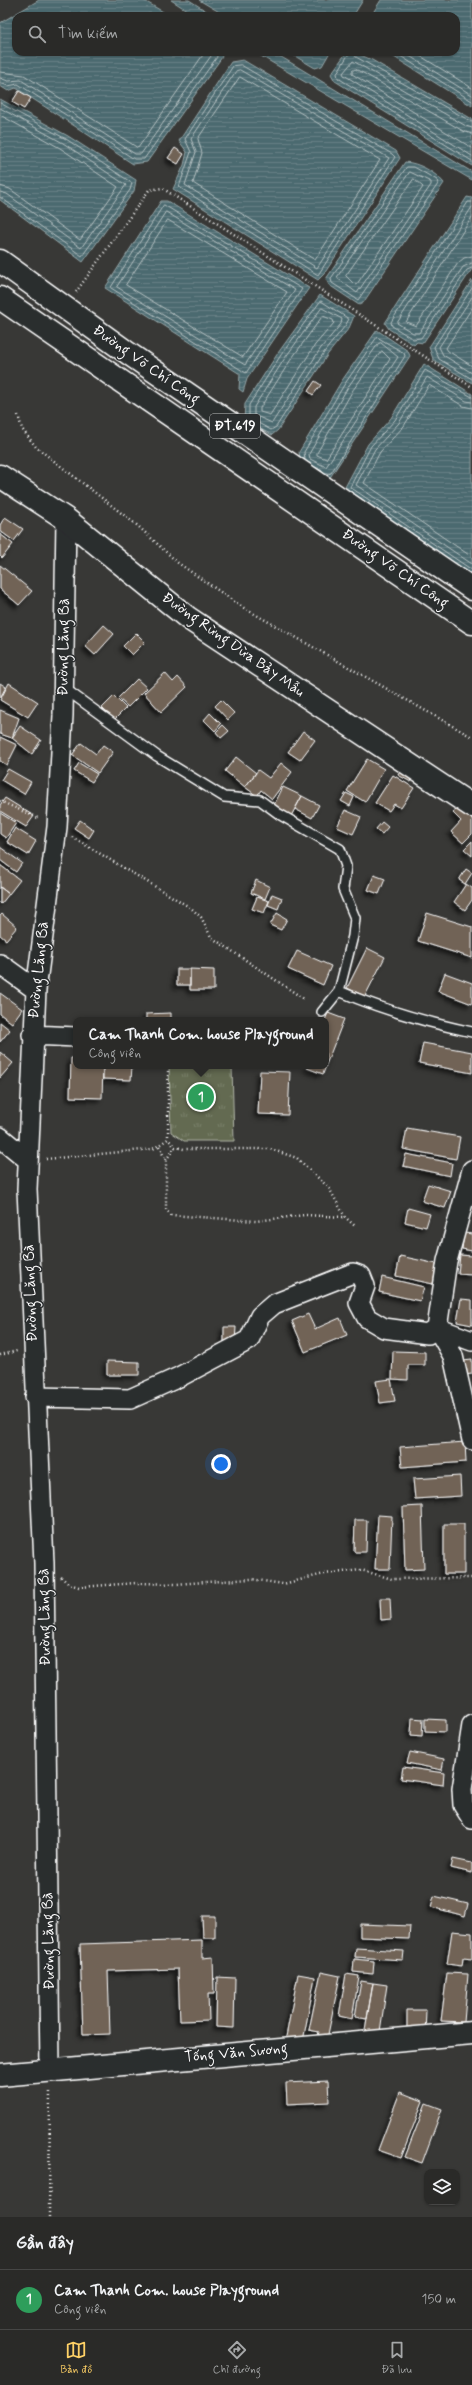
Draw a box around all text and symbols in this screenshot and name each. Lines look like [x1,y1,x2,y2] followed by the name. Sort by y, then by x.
[12,12,460,56] search box
[26,23,48,45] icon: search
[58,24,118,44] text: Tìm kiếm
[88,321,203,410] street label: Đường Võ Chí Công
[210,414,260,438] road number: ĐT.619
[337,525,452,614] street label: Đường Võ Chí Công
[157,588,309,703] street label: Đường Rừng Dừa Bảy Mẫu
[53,598,76,696] street label: Đường Lăng Bà
[24,920,55,1020] street label: Đường Lăng Bà
[73,1017,329,1069] popup
[89,1025,313,1045] text: Cam Thanh Com. house Playground
[89,1045,141,1062] text: Công viên
[188,1082,214,1112] pin: 1
[19,1244,44,1342] street label: Đường Lăng Bà
[211,1454,231,1474] your location
[34,1568,57,1666] street label: Đường Lăng Bà
[38,1892,61,1990] street label: Đường Lăng Bà
[184,2039,288,2068] street label: Tống Văn Sương
[424,2169,460,2205] map controls
[424,2169,460,2205] button: layers
[16,2232,74,2254] text: Gần đây
[54,2281,279,2301] text: Cam Thanh Com. house Playground
[26,2291,32,2308] text: 1
[422,2291,456,2308] text: 150 m
[54,2301,106,2318] text: Công viên
[60,2339,92,2377] tab: Bản đồ
[213,2339,261,2377] tab: Chỉ đường
[381,2339,412,2377] tab: Đã lưu

